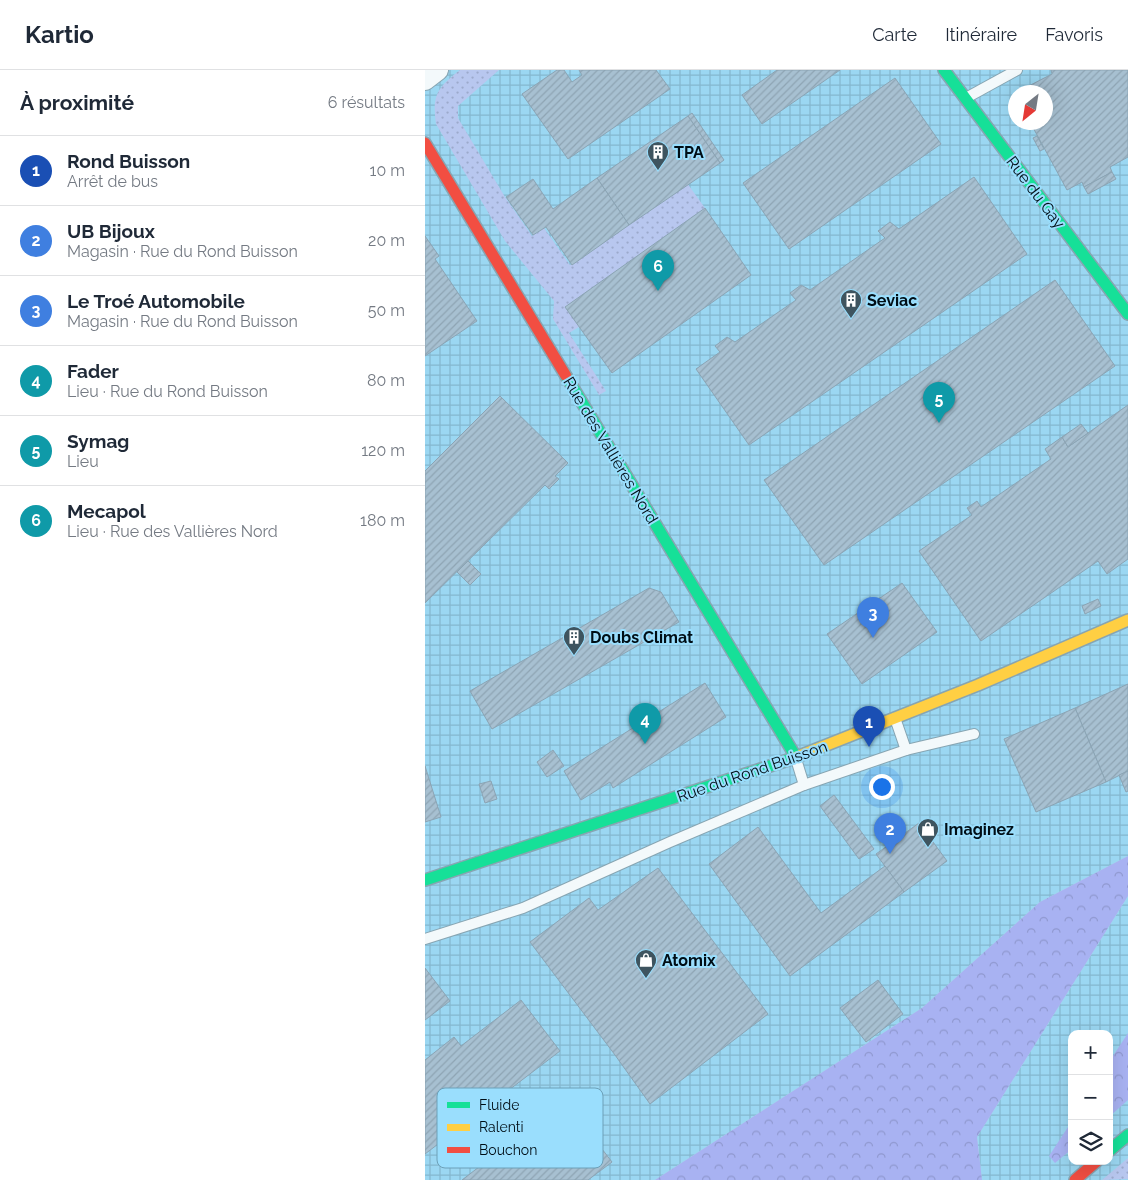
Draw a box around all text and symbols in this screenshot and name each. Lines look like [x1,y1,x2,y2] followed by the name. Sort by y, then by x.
[25,20,94,49] text: Kartio
[872,24,917,45] text: Carte
[945,24,1017,45] text: Itinéraire
[1045,24,1103,45] text: Favoris
[1008,85,1053,130] north arrow
[20,90,134,115] text: À proximité
[328,93,405,112] text: 6 résultats
[646,140,670,171] building icon: TPA
[674,143,704,162] place label: TPA
[67,150,190,172] text: Rond Buisson
[1002,152,1069,232] street label: Rue du Gay
[32,161,40,180] text: 1
[370,161,405,180] text: 10 m
[67,172,158,191] text: Arrêt de bus
[67,220,155,242] text: UB Bijoux
[31,231,41,250] text: 2
[368,231,405,250] text: 20 m
[67,242,298,261] text: Magasin · Rue du Rond Buisson
[642,250,674,291] pin: 6
[839,288,863,319] building icon: Seviac
[67,290,245,312] text: Le Troé Automobile
[867,291,917,310] place label: Seviac
[32,301,40,320] text: 3
[368,301,405,320] text: 50 m
[67,312,298,331] text: Magasin · Rue du Rond Buisson
[67,360,119,382] text: Fader
[31,371,41,390] text: 4
[367,371,405,390] text: 80 m
[559,373,662,527] street label: Rue des Vallières Nord
[67,382,268,401] text: Lieu · Rue du Rond Buisson
[923,382,955,423] pin: 5
[67,430,129,452] text: Symag
[32,441,40,460] text: 5
[361,441,405,460] text: 120 m
[67,452,99,471] text: Lieu
[67,500,146,522] text: Mecapol
[31,511,41,530] text: 6
[360,511,405,530] text: 180 m
[67,522,278,541] text: Lieu · Rue des Vallières Nord
[857,597,889,638] pin: 3
[562,625,586,656] building icon: Doubs Climat
[590,628,693,647] place label: Doubs Climat
[629,703,661,744] pin: 4
[853,706,885,747] pin: 1
[674,737,830,806] street label: Rue du Rond Buisson
[869,774,895,800] your location
[874,813,906,854] pin: 2
[916,817,940,848] shop icon: Imaginez
[944,820,1014,839] place label: Imaginez
[634,948,658,979] shop icon: Atomix
[662,951,716,970] place label: Atomix
[1068,1030,1113,1165] map controls
[1068,1030,1113,1075] button: +
[1068,1075,1113,1120] button: −
[437,1088,603,1168] legend
[479,1097,519,1113] text: Fluide
[479,1119,524,1135] text: Ralenti
[1068,1120,1113,1165] button: layers
[479,1142,537,1158] text: Bouchon

